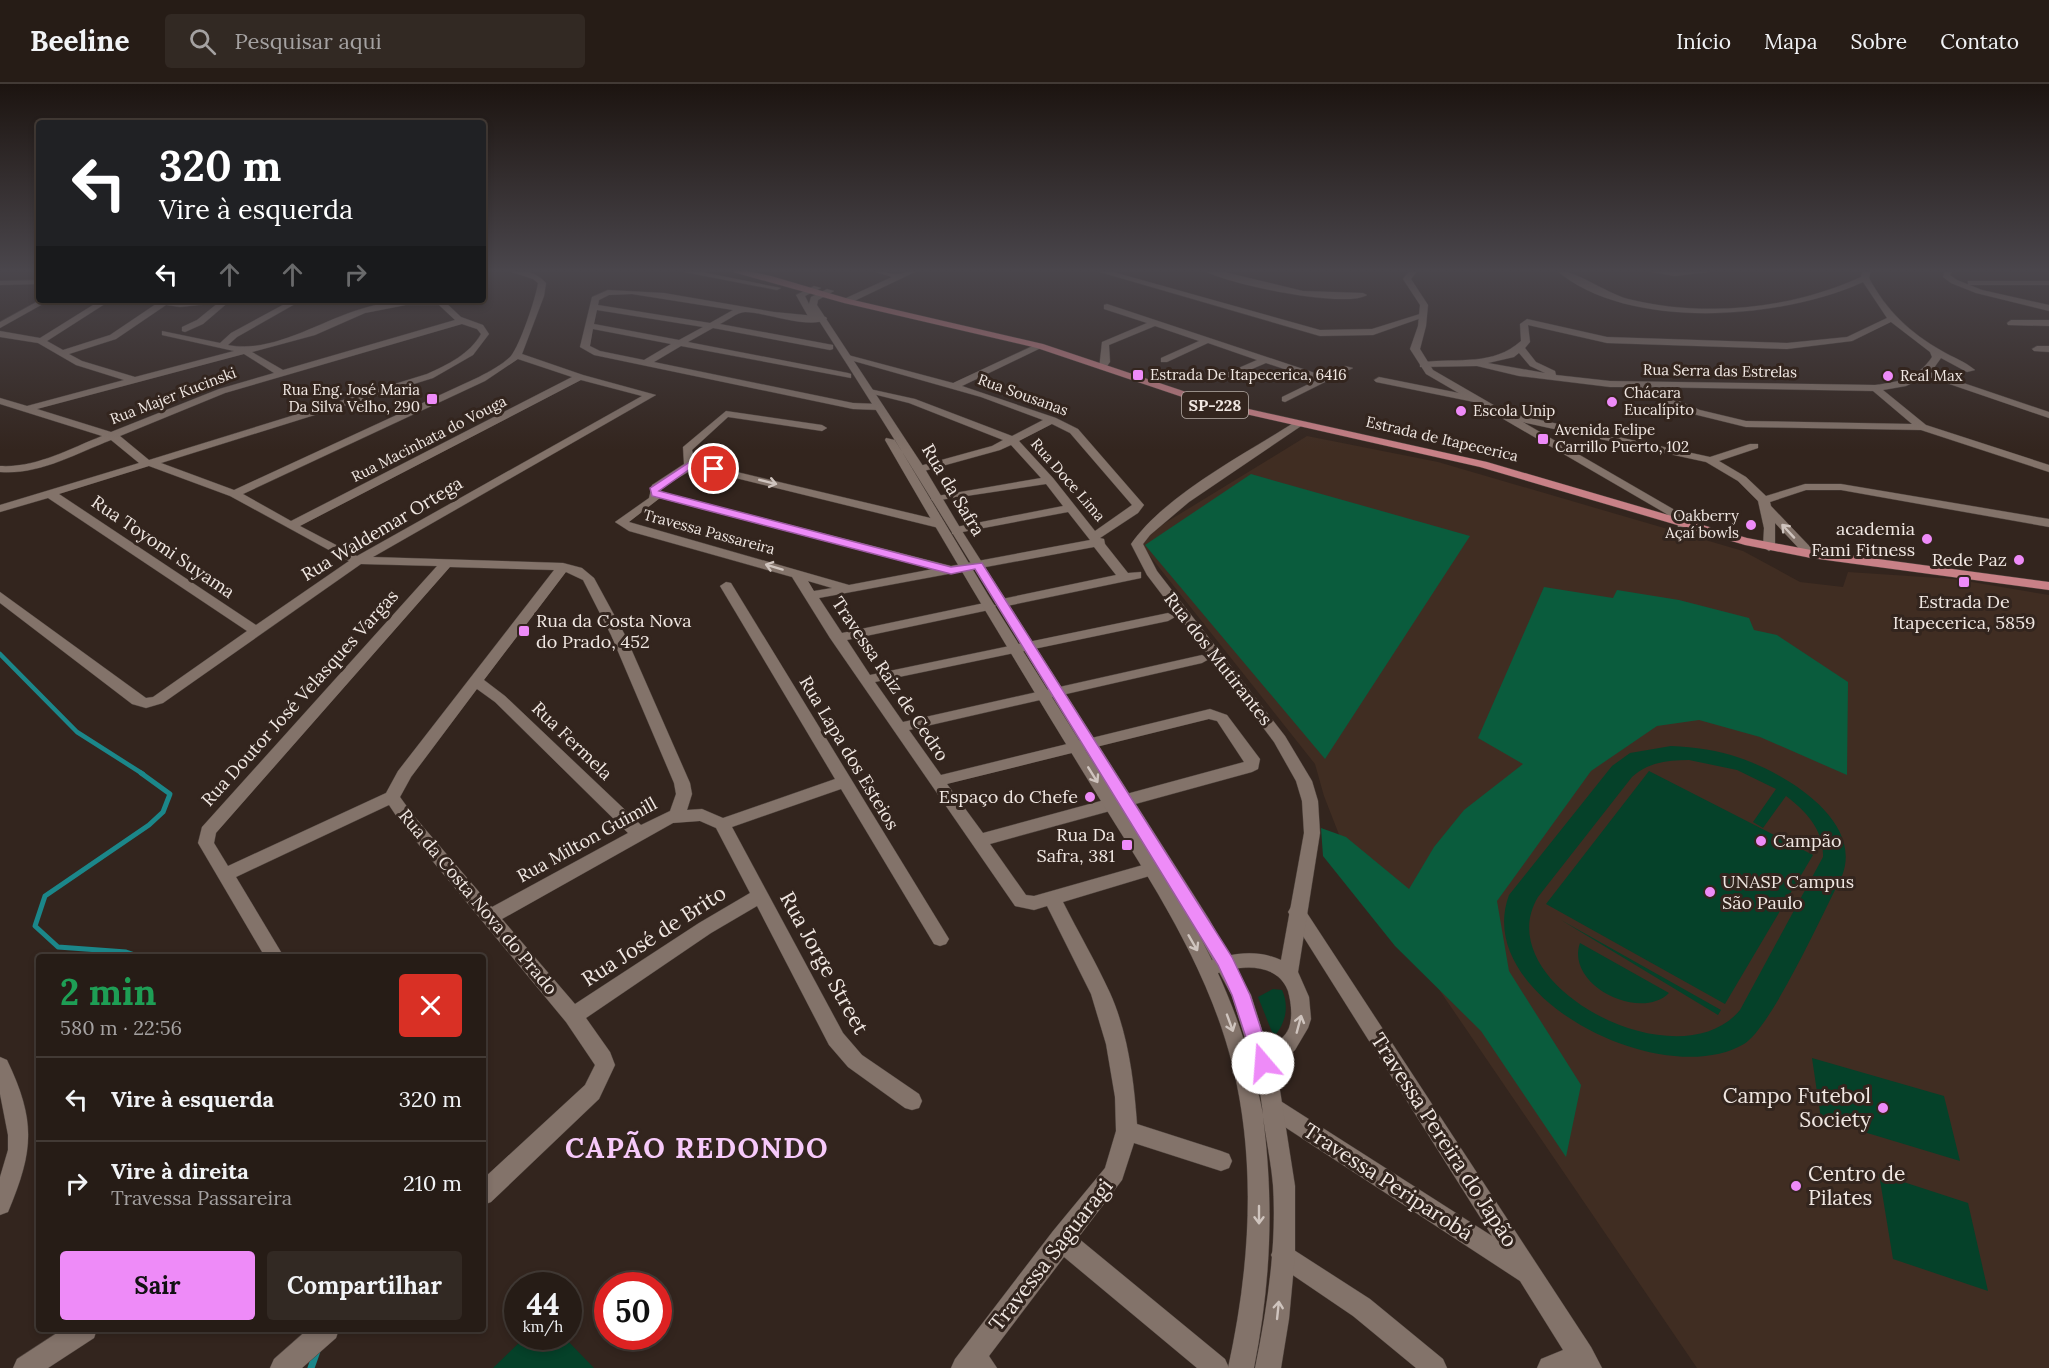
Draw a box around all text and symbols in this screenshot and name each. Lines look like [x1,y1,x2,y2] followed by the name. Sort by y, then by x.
[165,14,585,68] search box
[30,23,129,59] text: Beeline
[186,25,219,58] icon: search
[234,27,382,55] text: Pesquisar aqui
[1676,28,1731,55] text: Início
[1764,28,1818,55] text: Mapa
[1851,28,1907,55] text: Sobre
[1940,28,2019,55] text: Contato
[159,139,281,193] text: 320 m
[60,144,138,222] icon: left
[159,192,353,226] text: Vire à esquerda
[150,258,183,291] icon: left
[213,258,246,291] icon: ahead
[276,258,309,291] icon: ahead
[339,258,372,291] icon: right
[1643,360,1797,381] street label: Rua Serra das Estrelas
[107,363,239,428] street label: Rua Majer Kucinski
[1150,365,1347,384] place label: Estrada De Itapecerica, 6416
[1900,366,1963,385] place label: Real Max
[1131,368,1145,382] marker: Estrada De Itapecerica, 6416
[975,369,1071,420] street label: Rua Sousanas
[1881,369,1895,383] marker: Real Max
[282,380,420,416] place label: Rua Eng. José Maria Da Silva Velho, 290
[1624,383,1694,419] place label: Chácara Eucalípito
[348,391,510,486] street label: Rua Macinhata do Vouga
[425,392,439,406] marker: Rua Eng. José Maria Da Silva Velho, 290
[1182,392,1248,418] road number: SP-228
[1605,395,1619,409] marker: Chácara Eucalípito
[1473,401,1555,420] place label: Escola Unip
[1454,404,1468,418] marker: Escola Unip
[1364,412,1520,465] street label: Estrada de Itapecerica
[1554,420,1689,456] place label: Avenida Felipe Carrillo Puerto, 102
[1536,432,1550,446] marker: Avenida Felipe Carrillo Puerto, 102
[1027,434,1110,525] street label: Rua Doce Lima
[917,440,990,540] street label: Rua da Safra
[688,443,739,494] pin
[697,452,730,485] icon: arrive
[297,471,467,586] street label: Rua Waldemar Ortega
[758,477,777,489] one-way arrow
[87,490,239,603] street label: Rua Toyomi Suyama
[641,505,777,558] street label: Travessa Passareira
[1664,506,1739,542] place label: Oakberry Açaí bowls
[1811,517,1915,561] place label: academia Fami Fitness
[1744,518,1758,532] marker: Oakberry Açaí bowls
[1781,524,1795,539] one-way arrow
[1920,532,1934,546] marker: academia Fami Fitness
[1932,548,2007,571] place label: Rede Paz
[2012,553,2026,567] marker: Rede Paz
[765,561,784,572] one-way arrow
[1957,575,1971,589] marker: Estrada De Itapecerica, 5859
[196,584,403,811] street label: Rua Doutor José Velasques Vargas
[1159,588,1277,730] street label: Rua dos Mutirantes
[1893,590,2035,634] place label: Estrada De Itapecerica, 5859
[827,592,954,765] street label: Travessa Raiz de Cedro
[536,609,691,653] place label: Rua da Costa Nova do Prado, 452
[517,624,531,638] marker: Rua da Costa Nova do Prado, 452
[794,672,904,834] street label: Rua Lapa dos Esteios
[527,697,617,785] street label: Rua Fermela
[1087,766,1099,783] one-way arrow
[939,785,1078,808] place label: Espaço do Chefe
[1083,790,1097,804] marker: Espaço do Chefe
[513,792,661,887] street label: Rua Milton Guimill
[394,804,563,999] street label: Rua da Costa Nova do Prado
[1036,823,1115,867] place label: Rua Da Safra, 381
[1773,829,1842,852] place label: Campão
[1754,834,1768,848] marker: Campão
[1120,838,1134,852] marker: Rua Da Safra, 381
[1722,870,1854,914] place label: UNASP Campus São Paulo
[576,879,731,992] street label: Rua José de Brito
[1703,885,1717,899] marker: UNASP Campus São Paulo
[774,887,875,1040] street label: Rua Jorge Street
[1188,933,1199,951] one-way arrow
[60,969,157,1015] text: 2 min
[399,974,462,1037] button: close
[1226,1013,1237,1032] one-way arrow
[60,1015,182,1040] text: 580 m · 22:56
[1293,1015,1305,1034] one-way arrow
[1365,1027,1524,1252] street label: Travessa Pereira do Japão
[1231,1031,1295,1095] position arrow
[1723,1082,1871,1133] place label: Campo Futebol Society
[60,1083,93,1116] icon: left
[111,1085,274,1113] text: Vire à esquerda
[399,1085,462,1113] text: 320 m
[1876,1101,1890,1115] marker: Campo Futebol Society
[1298,1117,1478,1247] street label: Travessa Periparobá
[565,1130,829,1166] district label: CAPÃO REDONDO
[111,1157,249,1185] text: Vire à direita
[1808,1160,1905,1211] place label: Centro de Pilates
[60,1167,93,1200] icon: right
[403,1169,462,1197] text: 210 m
[983,1173,1119,1336] street label: Travessa Saguaragi
[1789,1179,1803,1193] marker: Centro de Pilates
[111,1185,292,1210] text: Travessa Passareira
[1253,1205,1265,1225] one-way arrow
[60,1251,255,1320] button: Sair
[267,1251,462,1320] button: Compartilhar
[594,1272,672,1350] speed limit sign: 50
[526,1285,560,1323] text: 44
[1273,1301,1284,1321] one-way arrow
[523,1317,563,1336] text: km/h

